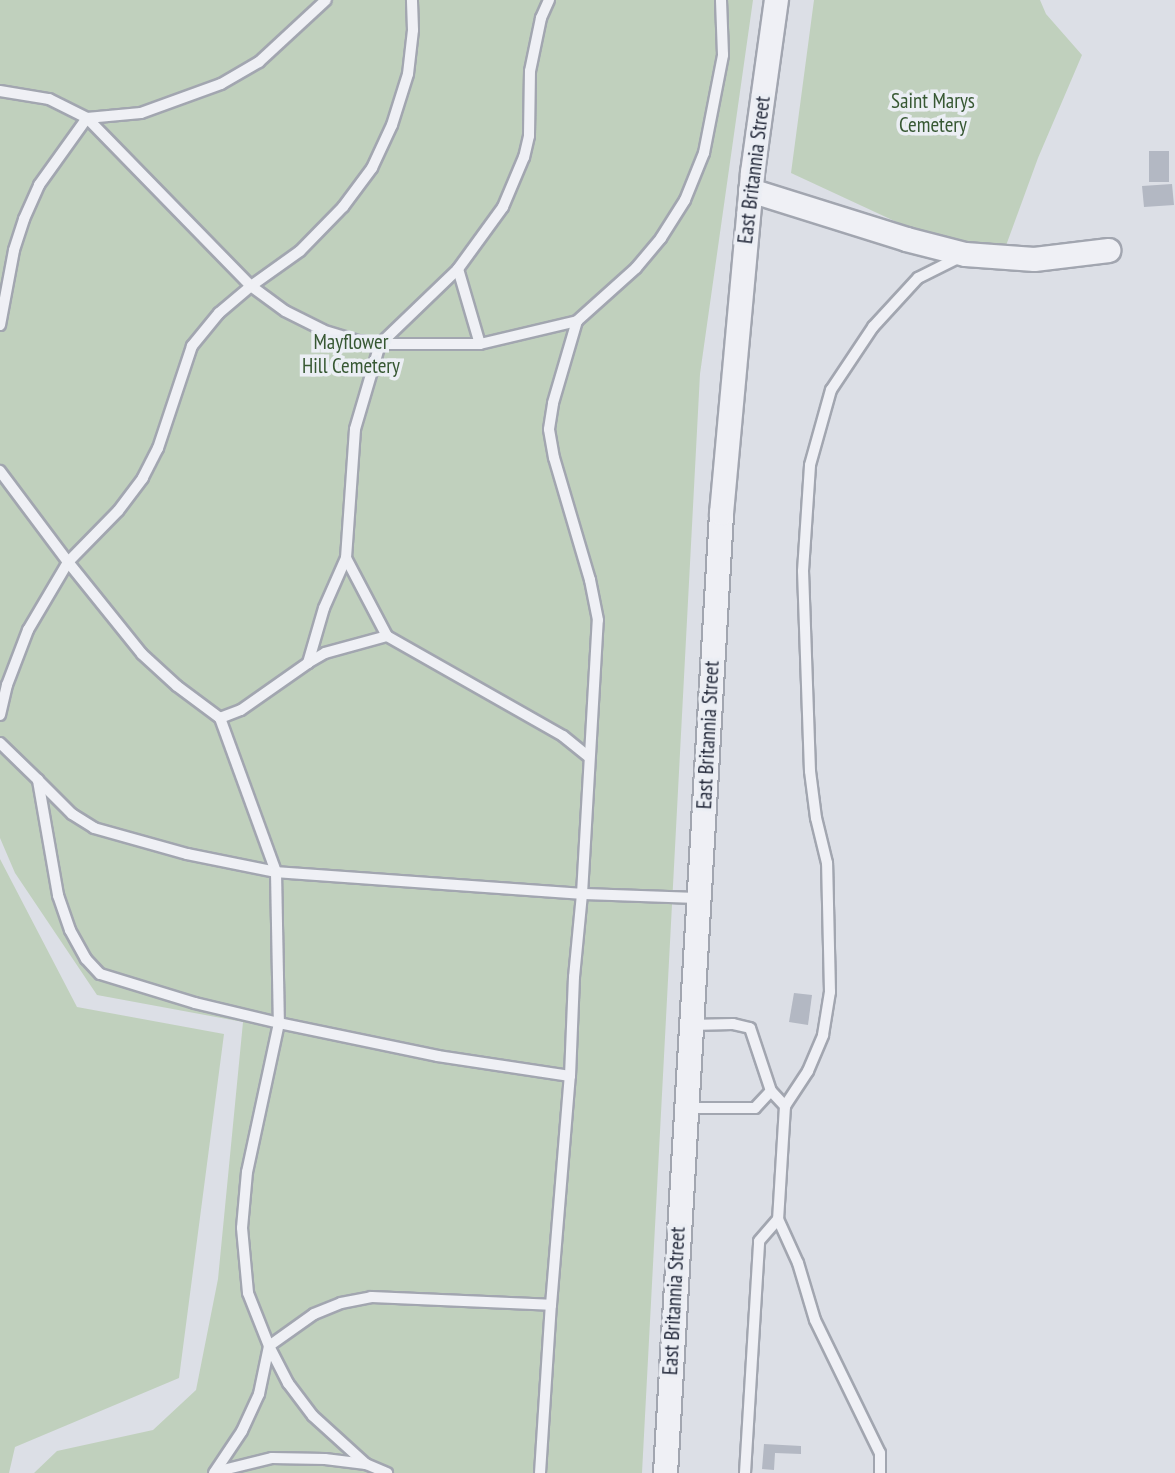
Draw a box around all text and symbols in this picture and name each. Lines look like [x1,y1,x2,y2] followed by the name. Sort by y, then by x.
[891,88,975,138] park label: Saint Marys Cemetery
[732,95,776,245] street label: East Britannia Street
[302,329,400,379] park label: Mayflower Hill Cemetery
[692,660,724,810] street label: East Britannia Street
[658,1226,690,1376] street label: East Britannia Street

